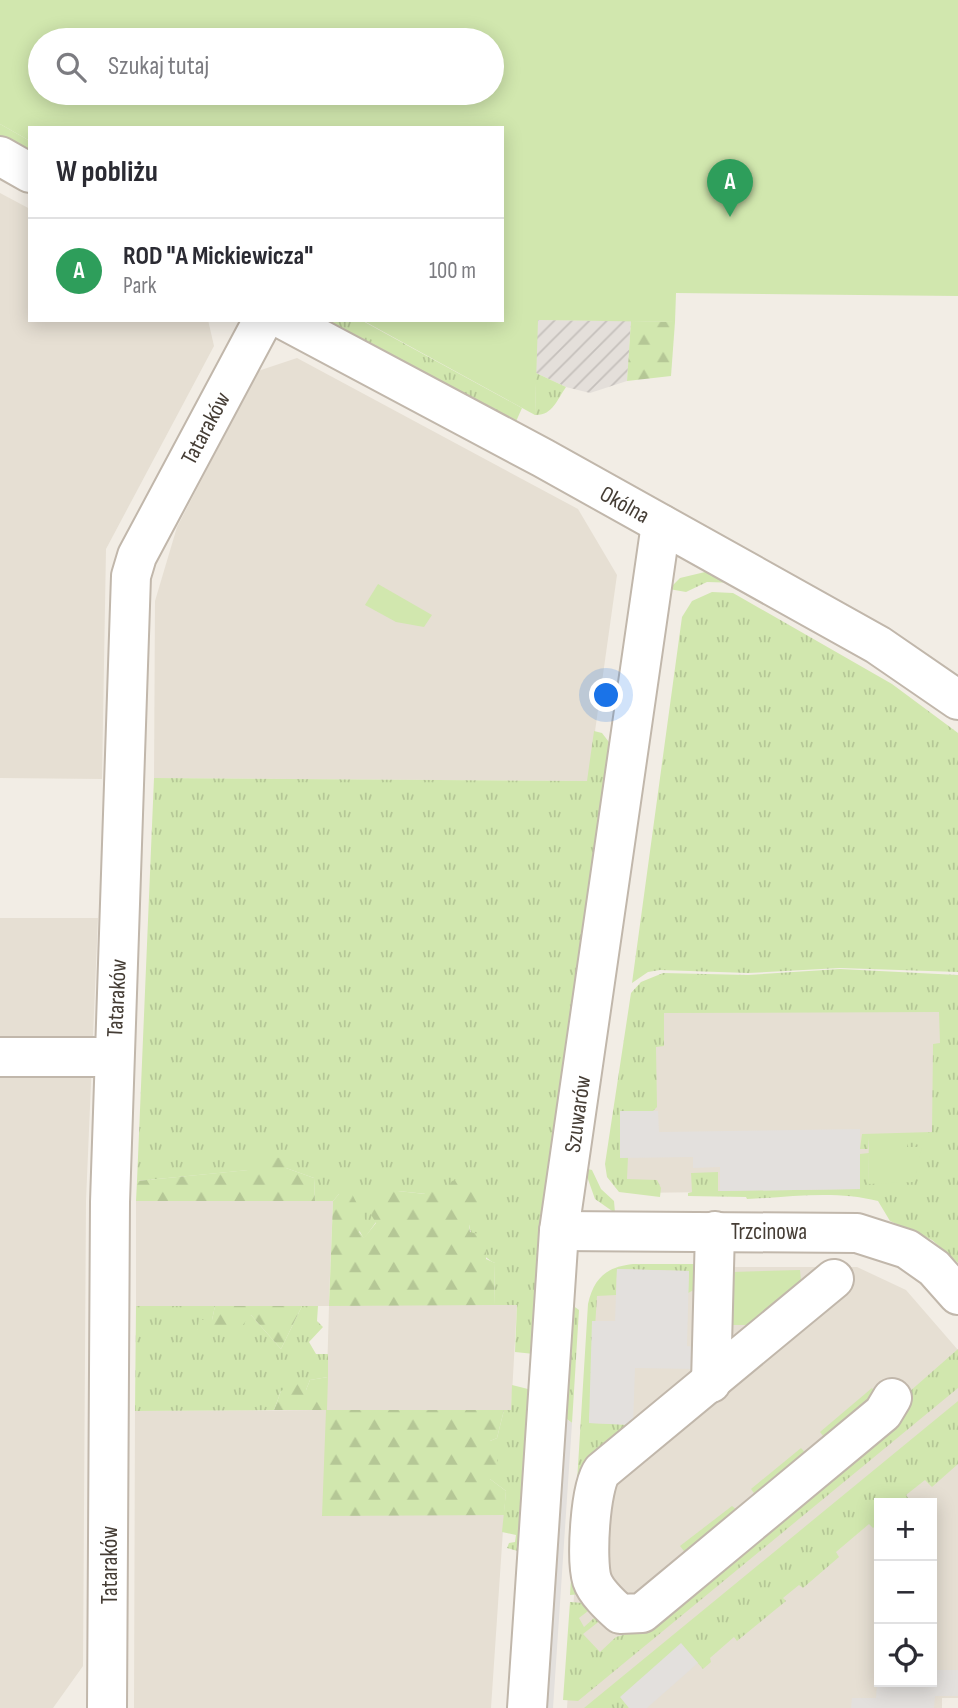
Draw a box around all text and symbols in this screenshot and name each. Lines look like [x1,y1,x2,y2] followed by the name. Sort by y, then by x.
[28,28,504,105] search box
[52,48,90,86] icon: search
[108,51,209,82] text: Szukaj tutaj
[56,154,158,190] text: W pobliżu
[707,159,753,217] pin: A
[123,241,313,272] text: ROD "A Mickiewicza"
[74,257,84,285] text: A
[429,257,476,285] text: 100 m
[123,272,157,300] text: Park
[175,387,237,470] street label: Tataraków
[595,480,654,530] street label: Okólna
[589,678,623,712] your location
[101,958,133,1038] street label: Tataraków
[559,1074,597,1155] street label: Szuwarów
[731,1218,807,1246] street label: Trzcinowa
[874,1498,937,1687] map controls
[874,1498,937,1561] button: +
[96,1526,124,1604] street label: Tataraków
[874,1561,937,1624] button: −
[874,1624,937,1687] button: locate

